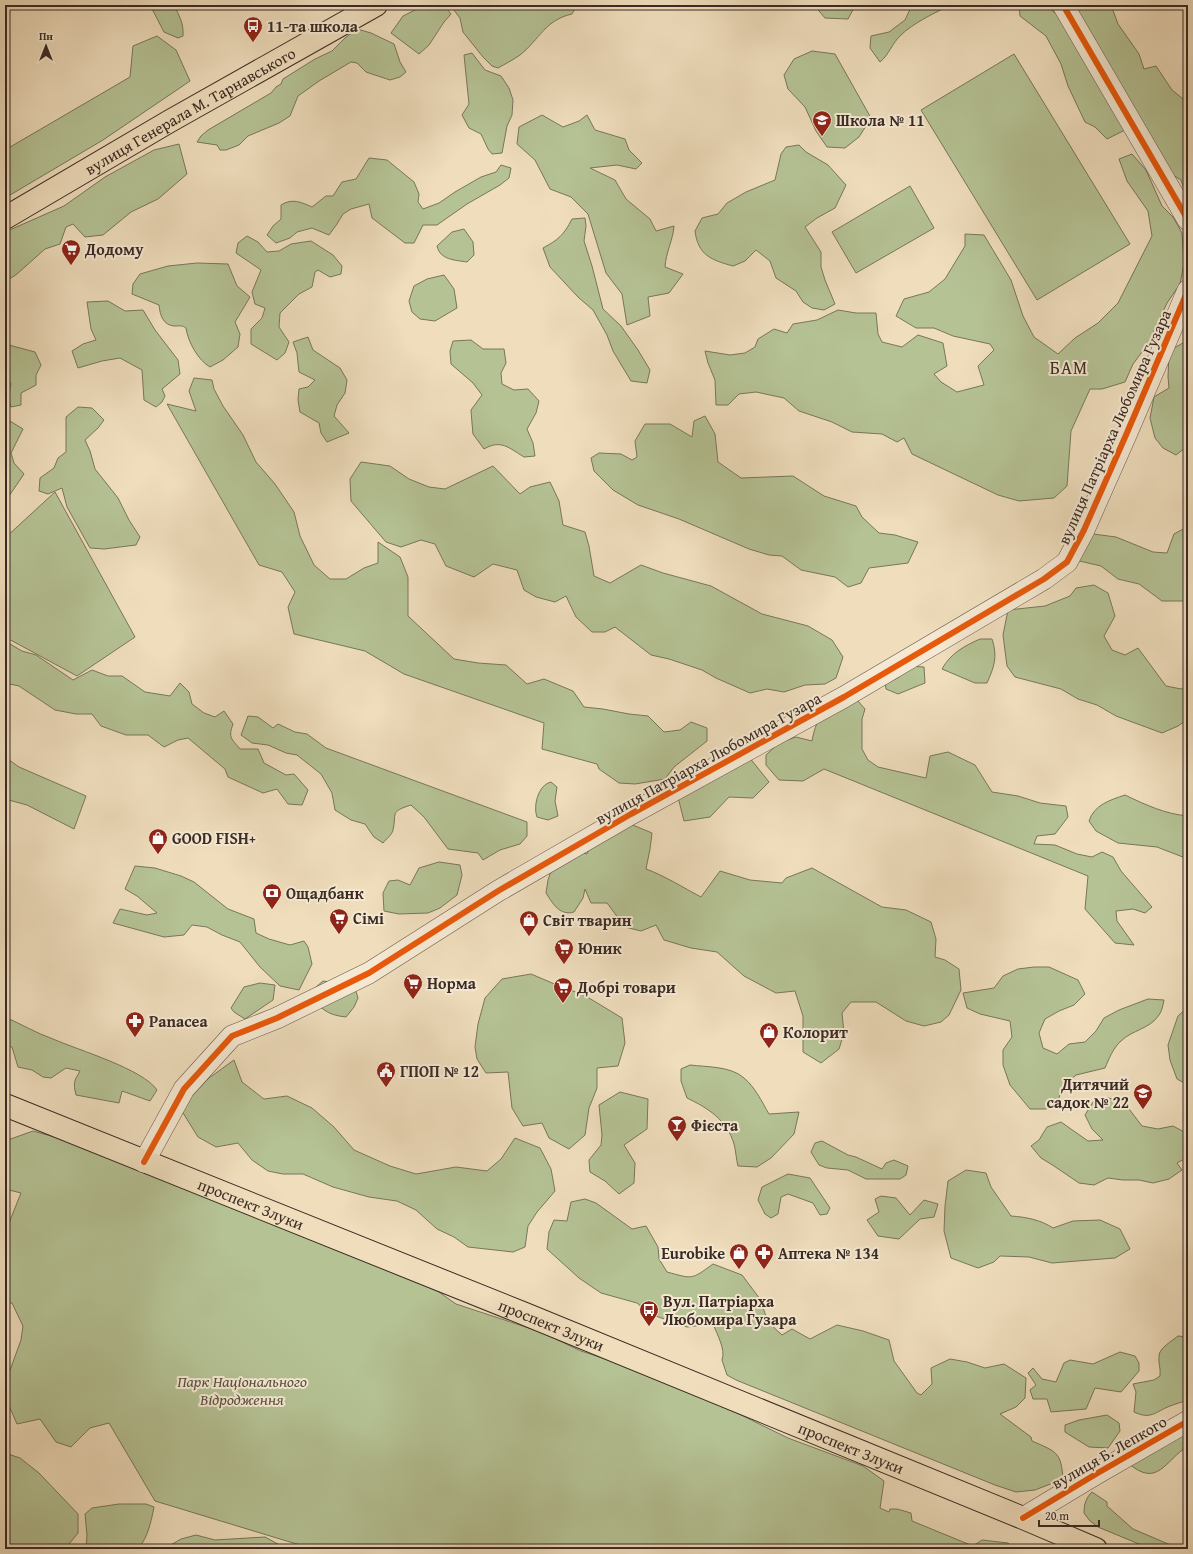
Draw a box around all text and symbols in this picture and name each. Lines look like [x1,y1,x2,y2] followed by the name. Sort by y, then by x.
[267,14,359,38] place label: 11-та школа
[242,15,264,43] bus stop icon: 11-та школа
[26,26,66,66] north arrow
[39,28,53,44] text: Пн
[80,41,300,181] street label: вулиця Генерала М. Тарнавського
[836,108,925,132] place label: Школа № 11
[811,109,833,137] school or university icon: Школа № 11
[84,237,144,261] place label: Додому
[60,238,82,266] supermarket icon: Додому
[1051,305,1177,548] street label: вулиця Патріарха Любомира Гузара
[1050,354,1088,381] district label: БАМ
[591,686,826,830] street label: вулиця Патріарха Любомира Гузара
[172,826,256,850] place label: GOOD FISH+
[147,827,169,855] shop icon: GOOD FISH+
[286,881,364,905] place label: Ощадбанк
[261,882,283,910] bank icon: Ощадбанк
[353,906,384,930] place label: Сімі
[328,907,350,935] supermarket icon: Сімі
[543,908,632,932] place label: Світ тварин
[518,909,540,937] shop icon: Світ тварин
[578,936,623,960] place label: Юник
[553,937,575,965] supermarket icon: Юник
[427,971,477,995] place label: Норма
[402,972,424,1000] supermarket icon: Норма
[576,975,676,999] place label: Добрі товари
[552,976,574,1004] supermarket icon: Добрі товари
[149,1009,208,1033] place label: Panacea
[124,1010,146,1038] pharmacy icon: Panacea
[783,1020,848,1044] place label: Колорит
[758,1021,780,1049] shop icon: Колорит
[400,1059,479,1083] place label: ГПОП № 12
[375,1060,397,1088] public building icon: ГПОП № 12
[1047,1072,1129,1114] place label: Дитячий садок № 22
[1132,1082,1154,1110] school or university icon: Дитячий садок № 22
[691,1113,739,1137] place label: Фієста
[666,1114,688,1142] bar icon: Фієста
[194,1172,308,1236] street label: проспект Злуки
[661,1241,725,1265] place label: Eurobike
[778,1241,879,1265] place label: Аптека № 134
[728,1242,750,1270] shop icon: Eurobike
[753,1242,775,1270] pharmacy icon: Аптека № 134
[663,1289,797,1331] place label: Вул. Патріарха Любомира Гузара
[495,1293,608,1357] street label: проспект Злуки
[638,1299,660,1327] bus stop icon: Вул. Патріарха Любомира Гузара
[177,1369,307,1411] park label: Парк Національного Відродження
[1047,1409,1171,1495] street label: вулиця Б. Лепкого
[795,1415,908,1480] street label: проспект Злуки
[1039,1502,1099,1528] scale bar
[1045,1507,1069,1524] text: 20 m

